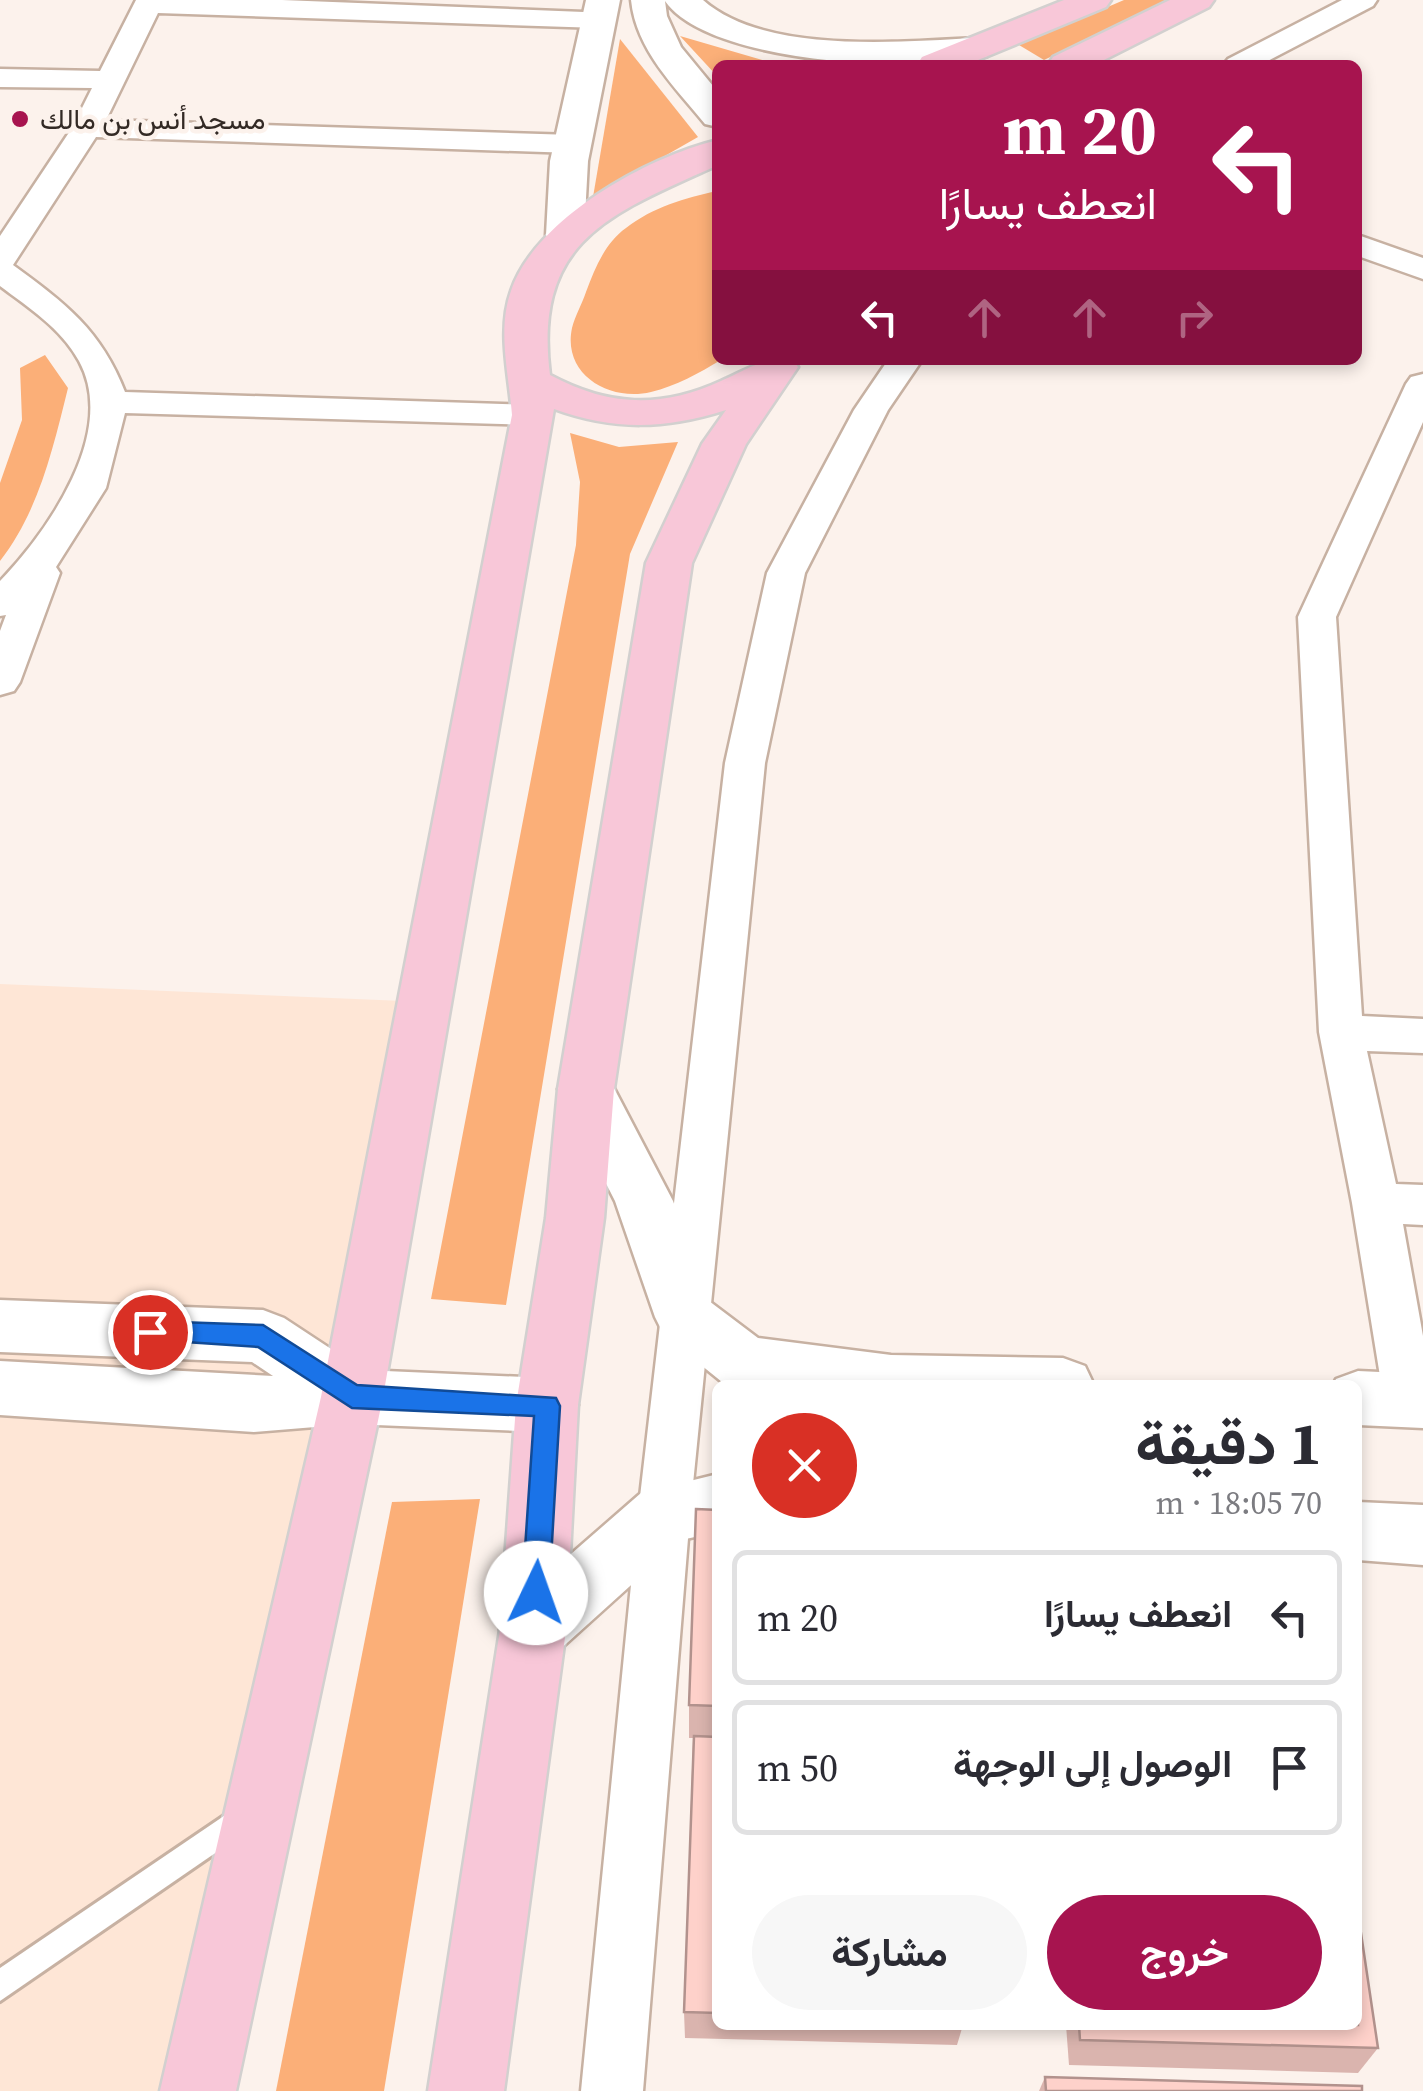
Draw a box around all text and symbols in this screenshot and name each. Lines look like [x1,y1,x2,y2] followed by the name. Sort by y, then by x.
[1003,81,1157,177] text: 20 m
[40,100,265,138] place label: مسجد أنس بن مالك
[1192,100,1322,230] icon: left
[9,108,31,130] marker: مسجد أنس بن مالك
[939,172,1157,234] text: انعطف يسارًا
[852,290,907,345] icon: left
[957,290,1012,345] icon: ahead
[1062,290,1117,345] icon: ahead
[1167,290,1222,345] icon: right
[108,1290,193,1375] pin
[123,1305,178,1360] icon: arrive
[1135,1402,1322,1484] text: 1 دقيقة
[752,1413,857,1518] button: close
[1156,1481,1322,1525] text: 70 m · 18:05
[484,1541,588,1645] position arrow
[1044,1588,1232,1640] text: انعطف يسارًا
[1262,1590,1317,1645] icon: left
[757,1592,838,1644] text: 20 m
[953,1738,1232,1790] text: الوصول إلى الوجهة
[1262,1740,1317,1795] icon: arrive
[757,1742,838,1794] text: 50 m
[752,1895,1027,2010] button: مشاركة
[1047,1895,1322,2010] button: خروج

